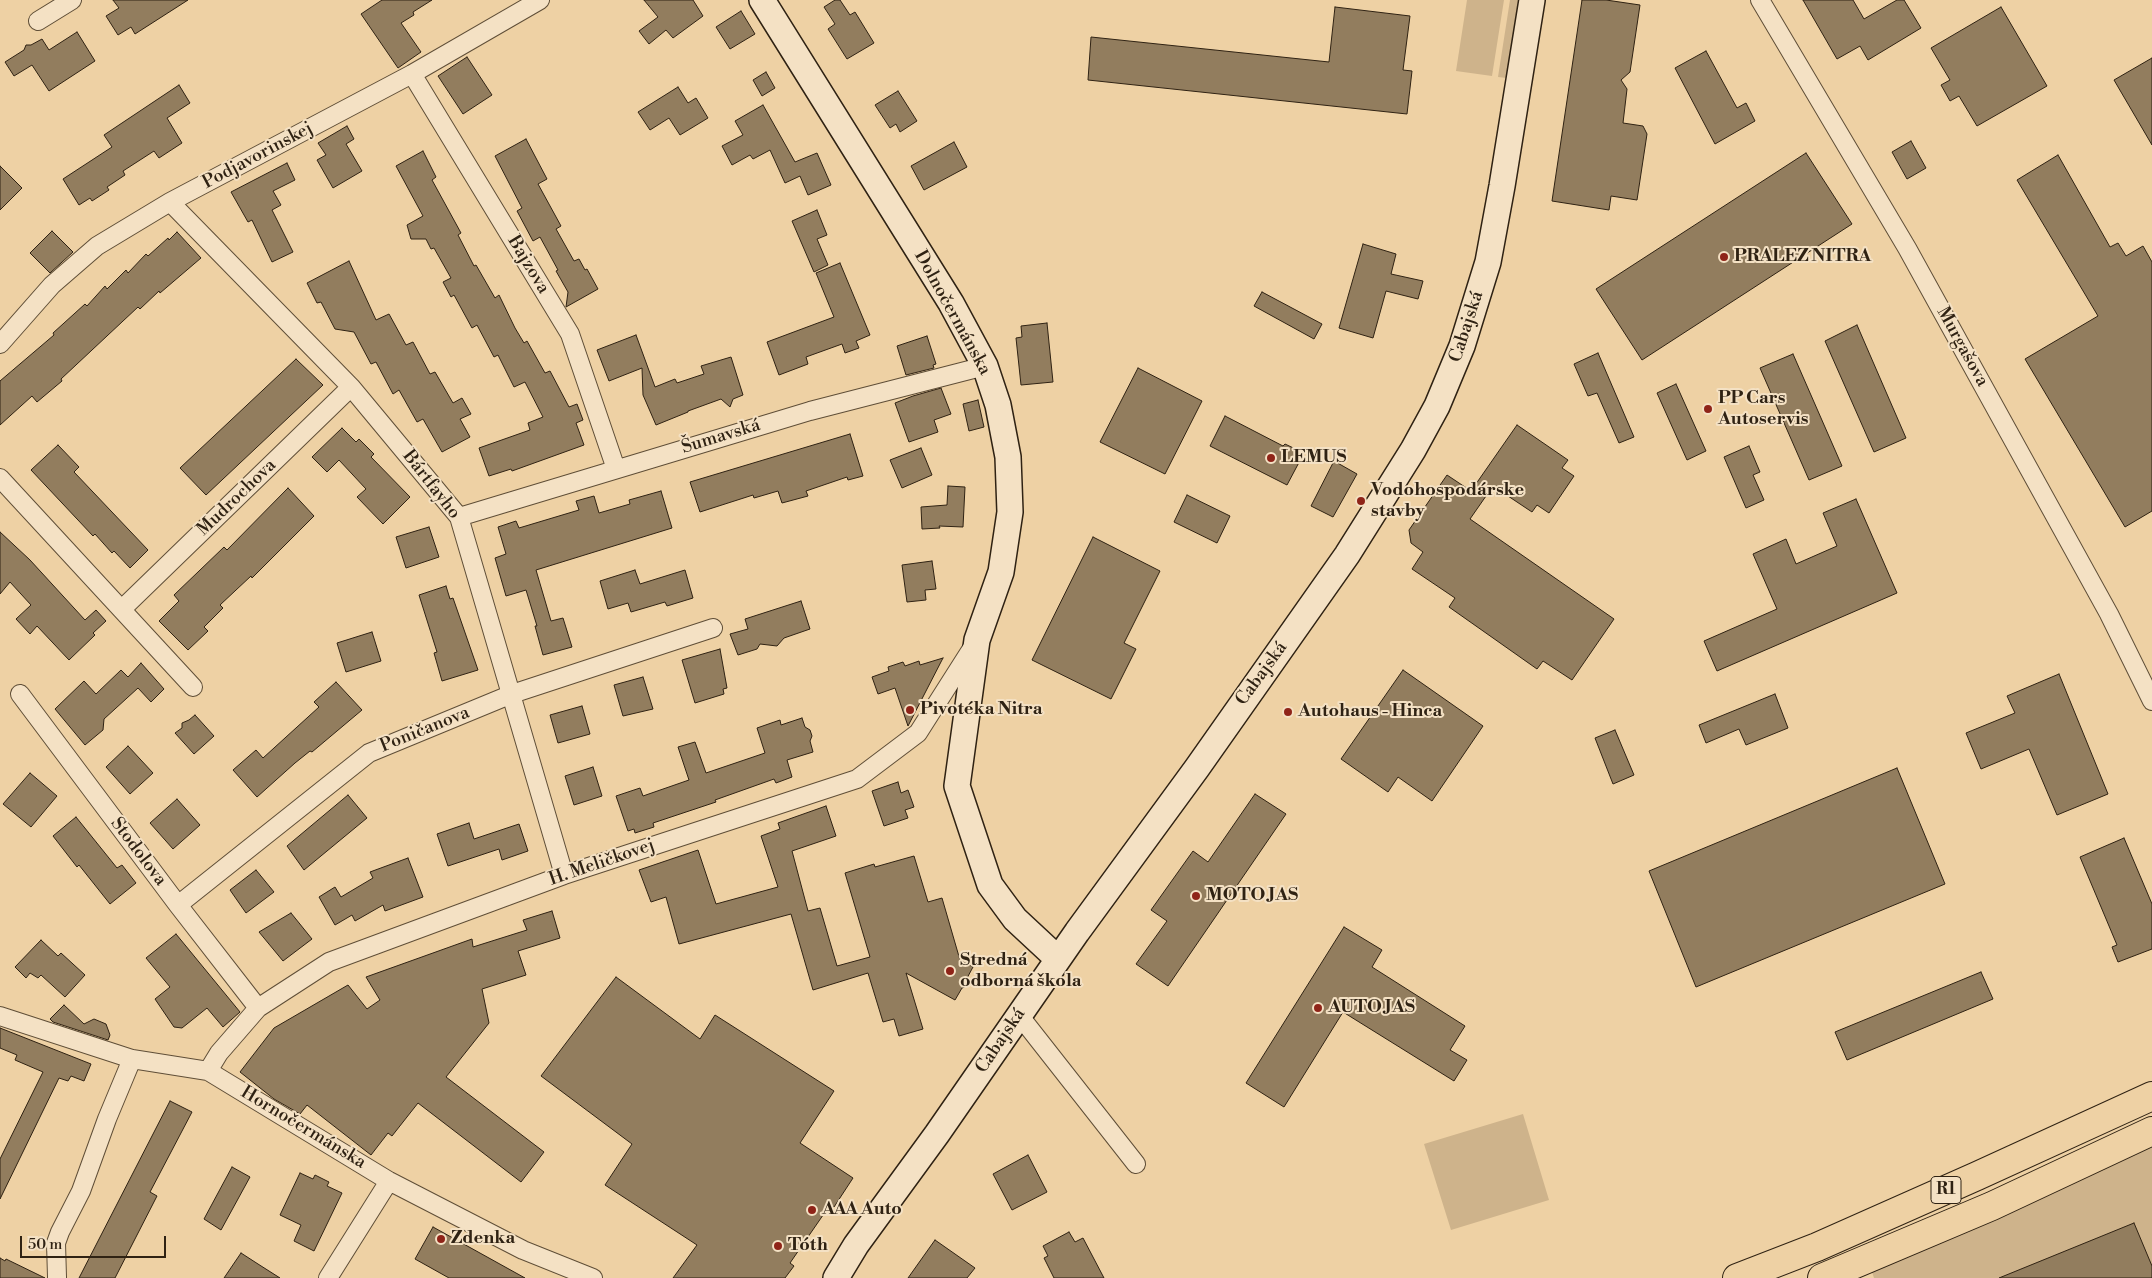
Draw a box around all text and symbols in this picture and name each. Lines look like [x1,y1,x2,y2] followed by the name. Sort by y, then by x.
[199,118,317,194] street label: Podjavorinskej
[502,232,554,298] street label: Bajzova
[1734,246,1871,268] place label: PRALEZ NITRA
[909,247,995,379] street label: Dolnočermánska
[1718,251,1730,263] marker: PRALEZ NITRA
[1445,289,1489,365] street label: Cabajská
[1931,303,1993,391] street label: Murgašova
[1718,388,1808,430] place label: PP Cars Autoservis
[1702,403,1714,415] marker: PP Cars Autoservis
[679,415,763,459] street label: Šumavská
[397,446,465,524] street label: Bártfayho
[1281,447,1347,469] place label: LEMUS
[1265,452,1277,464] marker: LEMUS
[193,455,281,541] street label: Mudrochova
[1371,480,1524,522] place label: Vodohospodárske stavby
[1355,495,1367,507] marker: Vodohospodárske stavby
[1232,638,1292,710] street label: Cabajská
[920,699,1042,721] place label: Pivotéka Nitra
[1298,701,1442,723] place label: Autohaus - Hinca
[377,702,473,758] street label: Poničanova
[904,704,916,716] marker: Pivotéka Nitra
[1282,706,1294,718] marker: Autohaus - Hinca
[105,814,171,890] street label: Stodolova
[546,835,658,891] street label: H. Meličkovej
[1206,885,1298,907] place label: MOTO JAS
[1190,890,1202,902] marker: MOTO JAS
[960,950,1082,992] place label: Stredná odborná škola
[944,965,956,977] marker: Stredná odborná škola
[1328,997,1415,1019] place label: AUTO JAS
[1312,1002,1324,1014] marker: AUTO JAS
[971,1004,1031,1078] street label: Cabajská
[236,1082,370,1174] street label: Hornočermánska
[1931,1176,1961,1204] road number: R1
[822,1199,902,1221] place label: AAA Auto
[806,1204,818,1216] marker: AAA Auto
[22,1226,169,1258] scale bar
[451,1228,515,1250] place label: Zdenka
[435,1233,447,1245] marker: Zdenka
[28,1235,62,1254] text: 50 m
[788,1235,828,1257] place label: Tóth
[772,1240,784,1252] marker: Tóth

